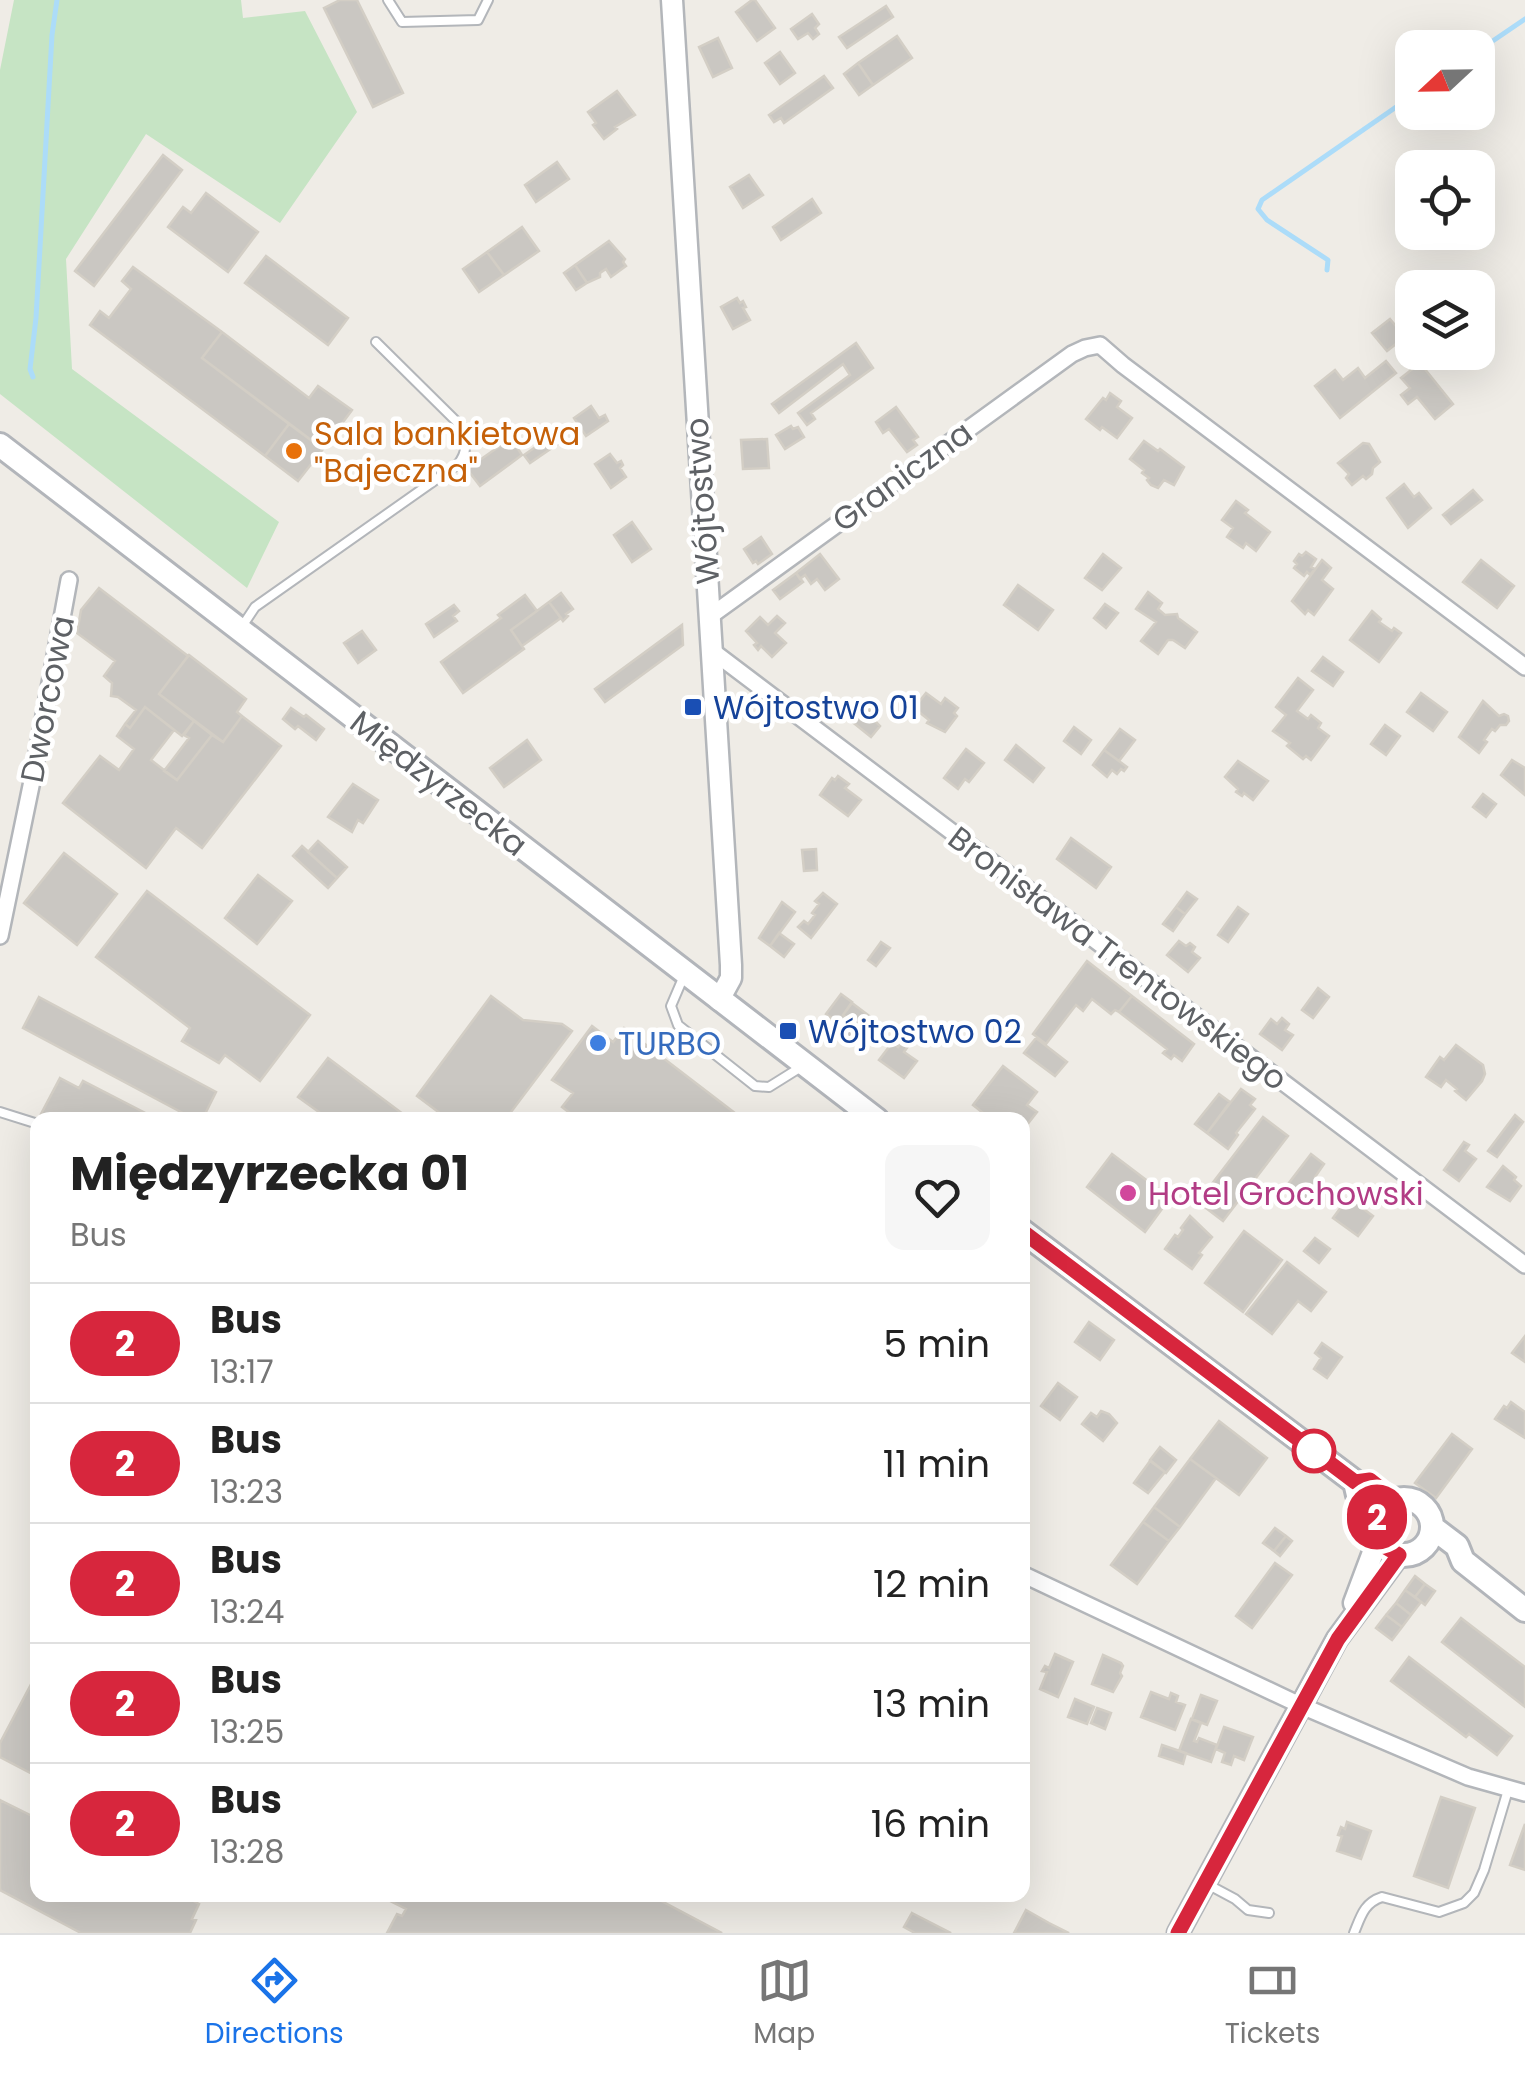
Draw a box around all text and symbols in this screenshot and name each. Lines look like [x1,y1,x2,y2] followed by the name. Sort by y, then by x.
[1395,30,1495,130] north arrow
[1395,30,1495,370] map controls
[1395,150,1495,250] button: locate
[1395,270,1495,370] button: layers
[823,410,981,542] street label: Graniczna
[314,411,580,493] place label: Sala bankietowa "Bajeczna"
[674,416,730,586] street label: Wójtostwo
[283,440,305,462] marker: Sala bankietowa "Bajeczna"
[9,612,85,786] street label: Dworcowa
[713,685,919,730] place label: Wójtostwo 01
[682,696,704,718] marker: Wójtostwo 01
[341,700,537,866] street label: Międzyrzecka
[939,815,1297,1101] street label: Bronisława Trentowskiego
[808,1009,1022,1054] place label: Wójtostwo 02
[777,1020,799,1042] marker: Wójtostwo 02
[618,1021,721,1066] place label: TURBO
[587,1032,609,1054] marker: TURBO
[70,1140,469,1207] text: Międzyrzecka 01
[885,1145,990,1250] button: heart
[1148,1171,1424,1216] place label: Hotel Grochowski
[1117,1182,1139,1204] marker: Hotel Grochowski
[70,1212,127,1257] text: Bus
[210,1293,282,1346] text: Bus
[883,1317,990,1370] text: 5 min
[115,1319,135,1368] text: 2
[210,1349,274,1394] text: 13:17
[210,1413,282,1466] text: Bus
[1293,1430,1335,1472] unlabelled marker
[883,1437,990,1490] text: 11 min
[115,1439,135,1488] text: 2
[210,1469,283,1514] text: 13:23
[1344,1484,1410,1550] line badge: 2
[1367,1493,1387,1542] text: 2
[210,1533,282,1586] text: Bus
[873,1557,990,1610] text: 12 min
[115,1559,135,1608] text: 2
[210,1589,284,1634] text: 13:24
[210,1653,282,1706] text: Bus
[873,1677,990,1730] text: 13 min
[115,1679,135,1728] text: 2
[210,1709,284,1754] text: 13:25
[210,1773,282,1826] text: Bus
[871,1797,990,1850] text: 16 min
[115,1799,135,1848] text: 2
[210,1829,285,1874] text: 13:28
[205,1953,344,2055] tab: Directions
[753,1953,815,2055] tab: Map
[1225,1953,1320,2055] tab: Tickets

